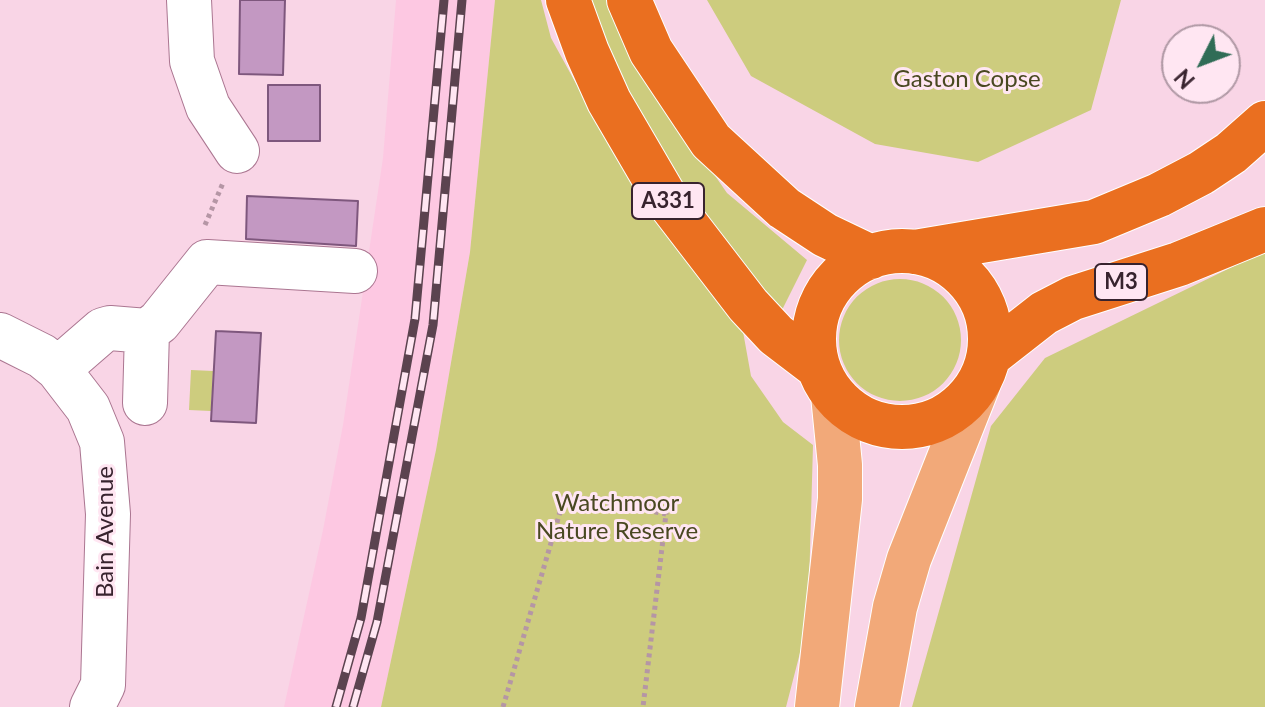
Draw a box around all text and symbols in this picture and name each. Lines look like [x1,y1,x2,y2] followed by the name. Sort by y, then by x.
[1161,24,1241,104] north arrow
[1169,64,1200,94] text: N
[893,65,1041,93] park label: Gaston Copse
[632,183,704,219] road number: A331
[1095,264,1147,300] road number: M3
[91,466,119,598] street label: Bain Avenue
[536,489,698,545] park label: Watchmoor Nature Reserve

